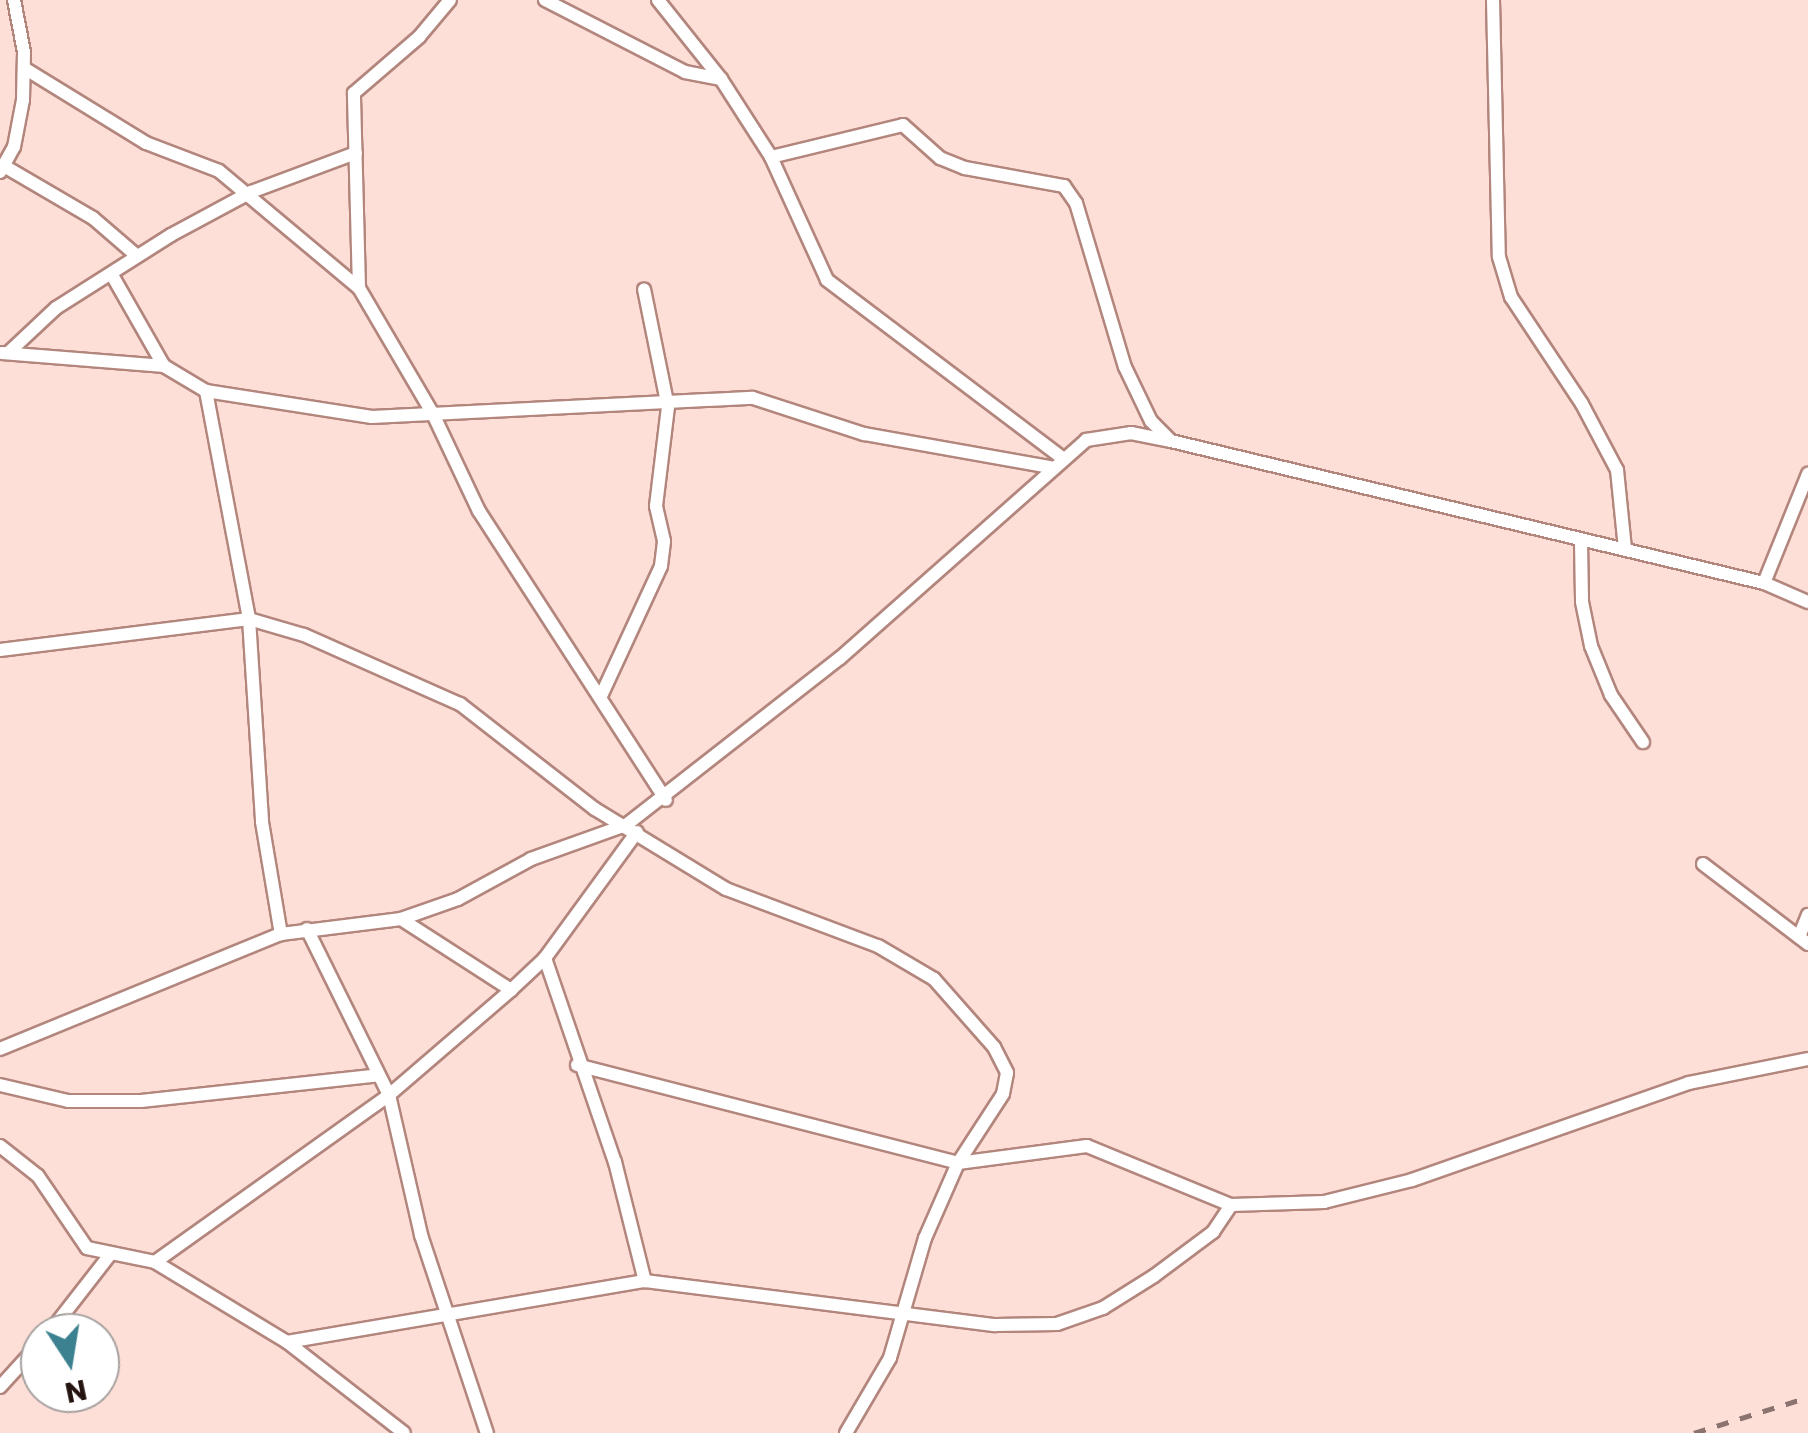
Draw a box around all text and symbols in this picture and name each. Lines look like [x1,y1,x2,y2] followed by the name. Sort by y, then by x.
[20,1313,120,1413] north arrow
[62,1370,90,1412] text: N

